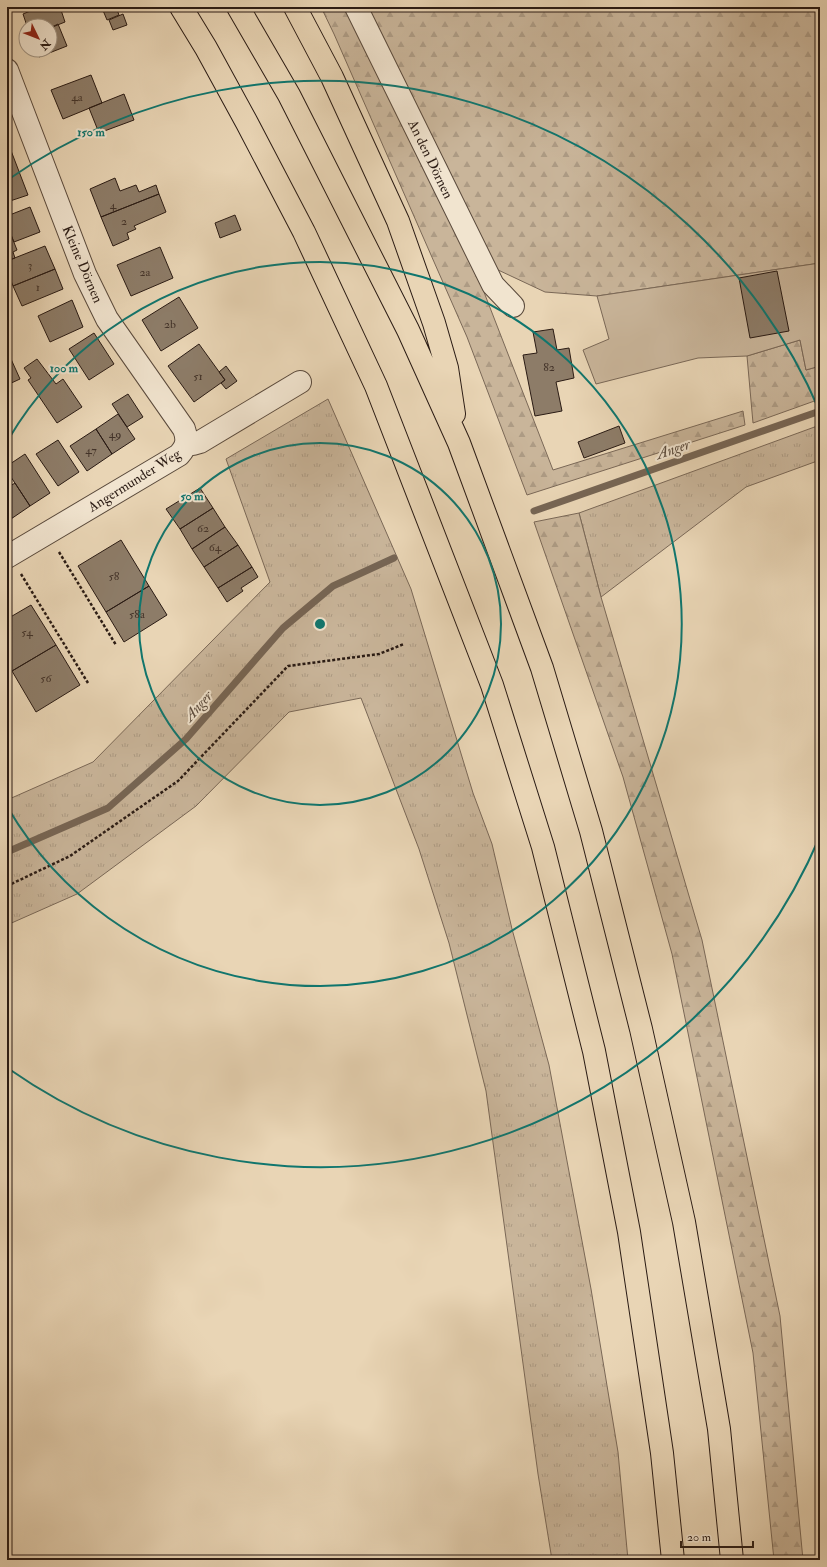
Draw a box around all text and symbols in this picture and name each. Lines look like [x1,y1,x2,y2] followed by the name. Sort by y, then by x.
[18,18,58,58] north arrow
[36,36,54,53] text: N
[71,90,84,105] house number: 4a
[404,116,457,201] street label: An den Dörnen
[77,125,105,140] text: 150 m
[110,198,117,213] house number: 4
[121,214,127,229] house number: 2
[59,223,106,306] street label: Kleine Dörnen
[28,258,32,273] house number: 3
[139,265,152,280] house number: 2a
[36,280,40,295] house number: 1
[164,317,176,332] house number: 2b
[543,360,555,375] house number: 82
[50,361,79,376] text: 100 m
[193,369,203,384] house number: 51
[109,427,121,442] house number: 49
[652,434,694,465] water label: Anger
[85,443,97,458] house number: 47
[84,445,185,516] street label: Angermunder Weg
[180,489,204,504] text: 50 m
[197,521,209,536] house number: 62
[209,540,222,555] house number: 64
[109,569,120,584] house number: 58
[129,607,146,622] house number: 58a
[313,617,327,631] centre of rings
[21,625,33,640] house number: 54
[40,671,53,686] house number: 56
[179,686,218,727] water label: Anger
[681,1523,753,1549] scale bar
[687,1530,712,1545] text: 20 m

